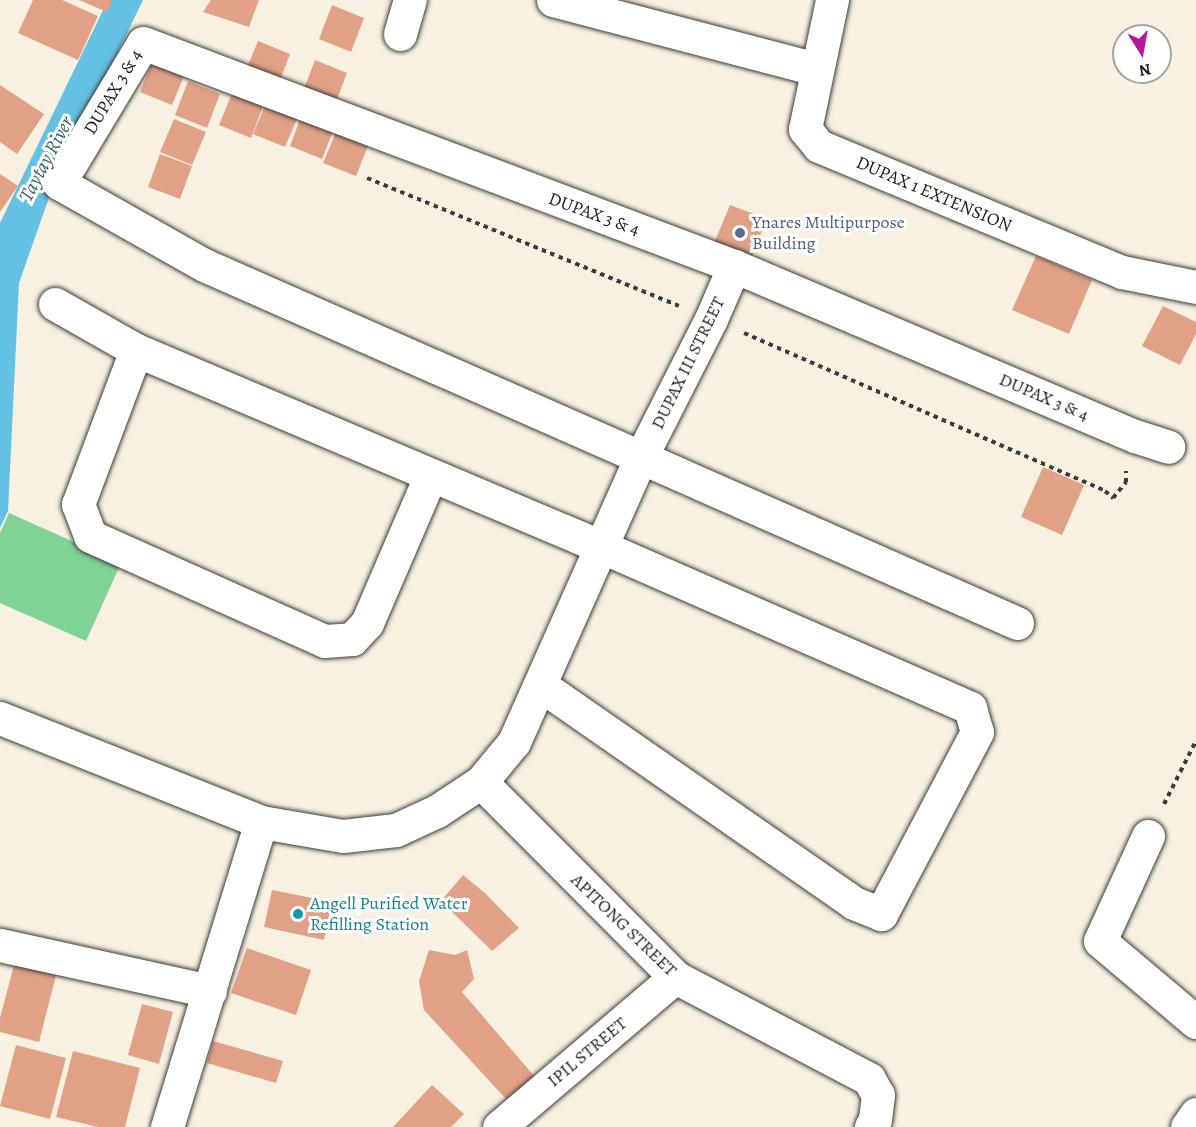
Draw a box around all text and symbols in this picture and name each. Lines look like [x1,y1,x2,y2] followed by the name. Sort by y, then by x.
[1112,24,1172,84] north arrow
[79,46,147,138] street label: DUPAX 3 & 4
[1137,58,1153,82] text: N
[14,112,78,206] water label: Taytay River
[853,151,1015,237] street label: DUPAX 1 EXTENSION
[546,188,642,240] street label: DUPAX 3 & 4
[752,212,905,254] place label: Ynares Multipurpose Building
[733,226,747,240] marker: Ynares Multipurpose Building
[647,293,729,433] street label: DUPAX III STREET
[996,368,1092,426] street label: DUPAX 3 & 4
[567,869,681,981] street label: APITONG STREET
[310,893,468,936] place label: Angell Purified Water Refilling Station
[291,907,305,921] marker: Angell Purified Water Refilling Station
[543,1013,631,1091] street label: IPIL STREET

